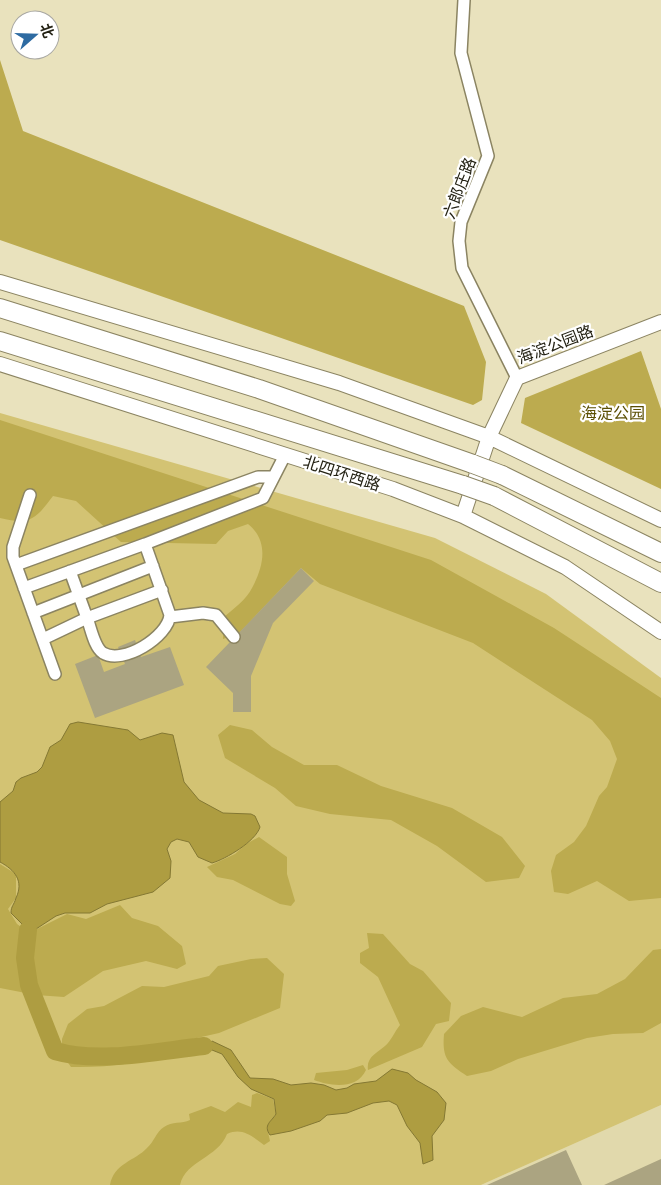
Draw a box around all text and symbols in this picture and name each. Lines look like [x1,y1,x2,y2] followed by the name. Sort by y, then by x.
[10,10,60,60] north arrow
[36,21,58,40] text: 北
[439,155,480,221] street label: 六郎庄路
[514,321,596,368] street label: 海淀公园路
[581,404,645,423] park label: 海淀公园
[301,452,383,495] street label: 北四环西路

